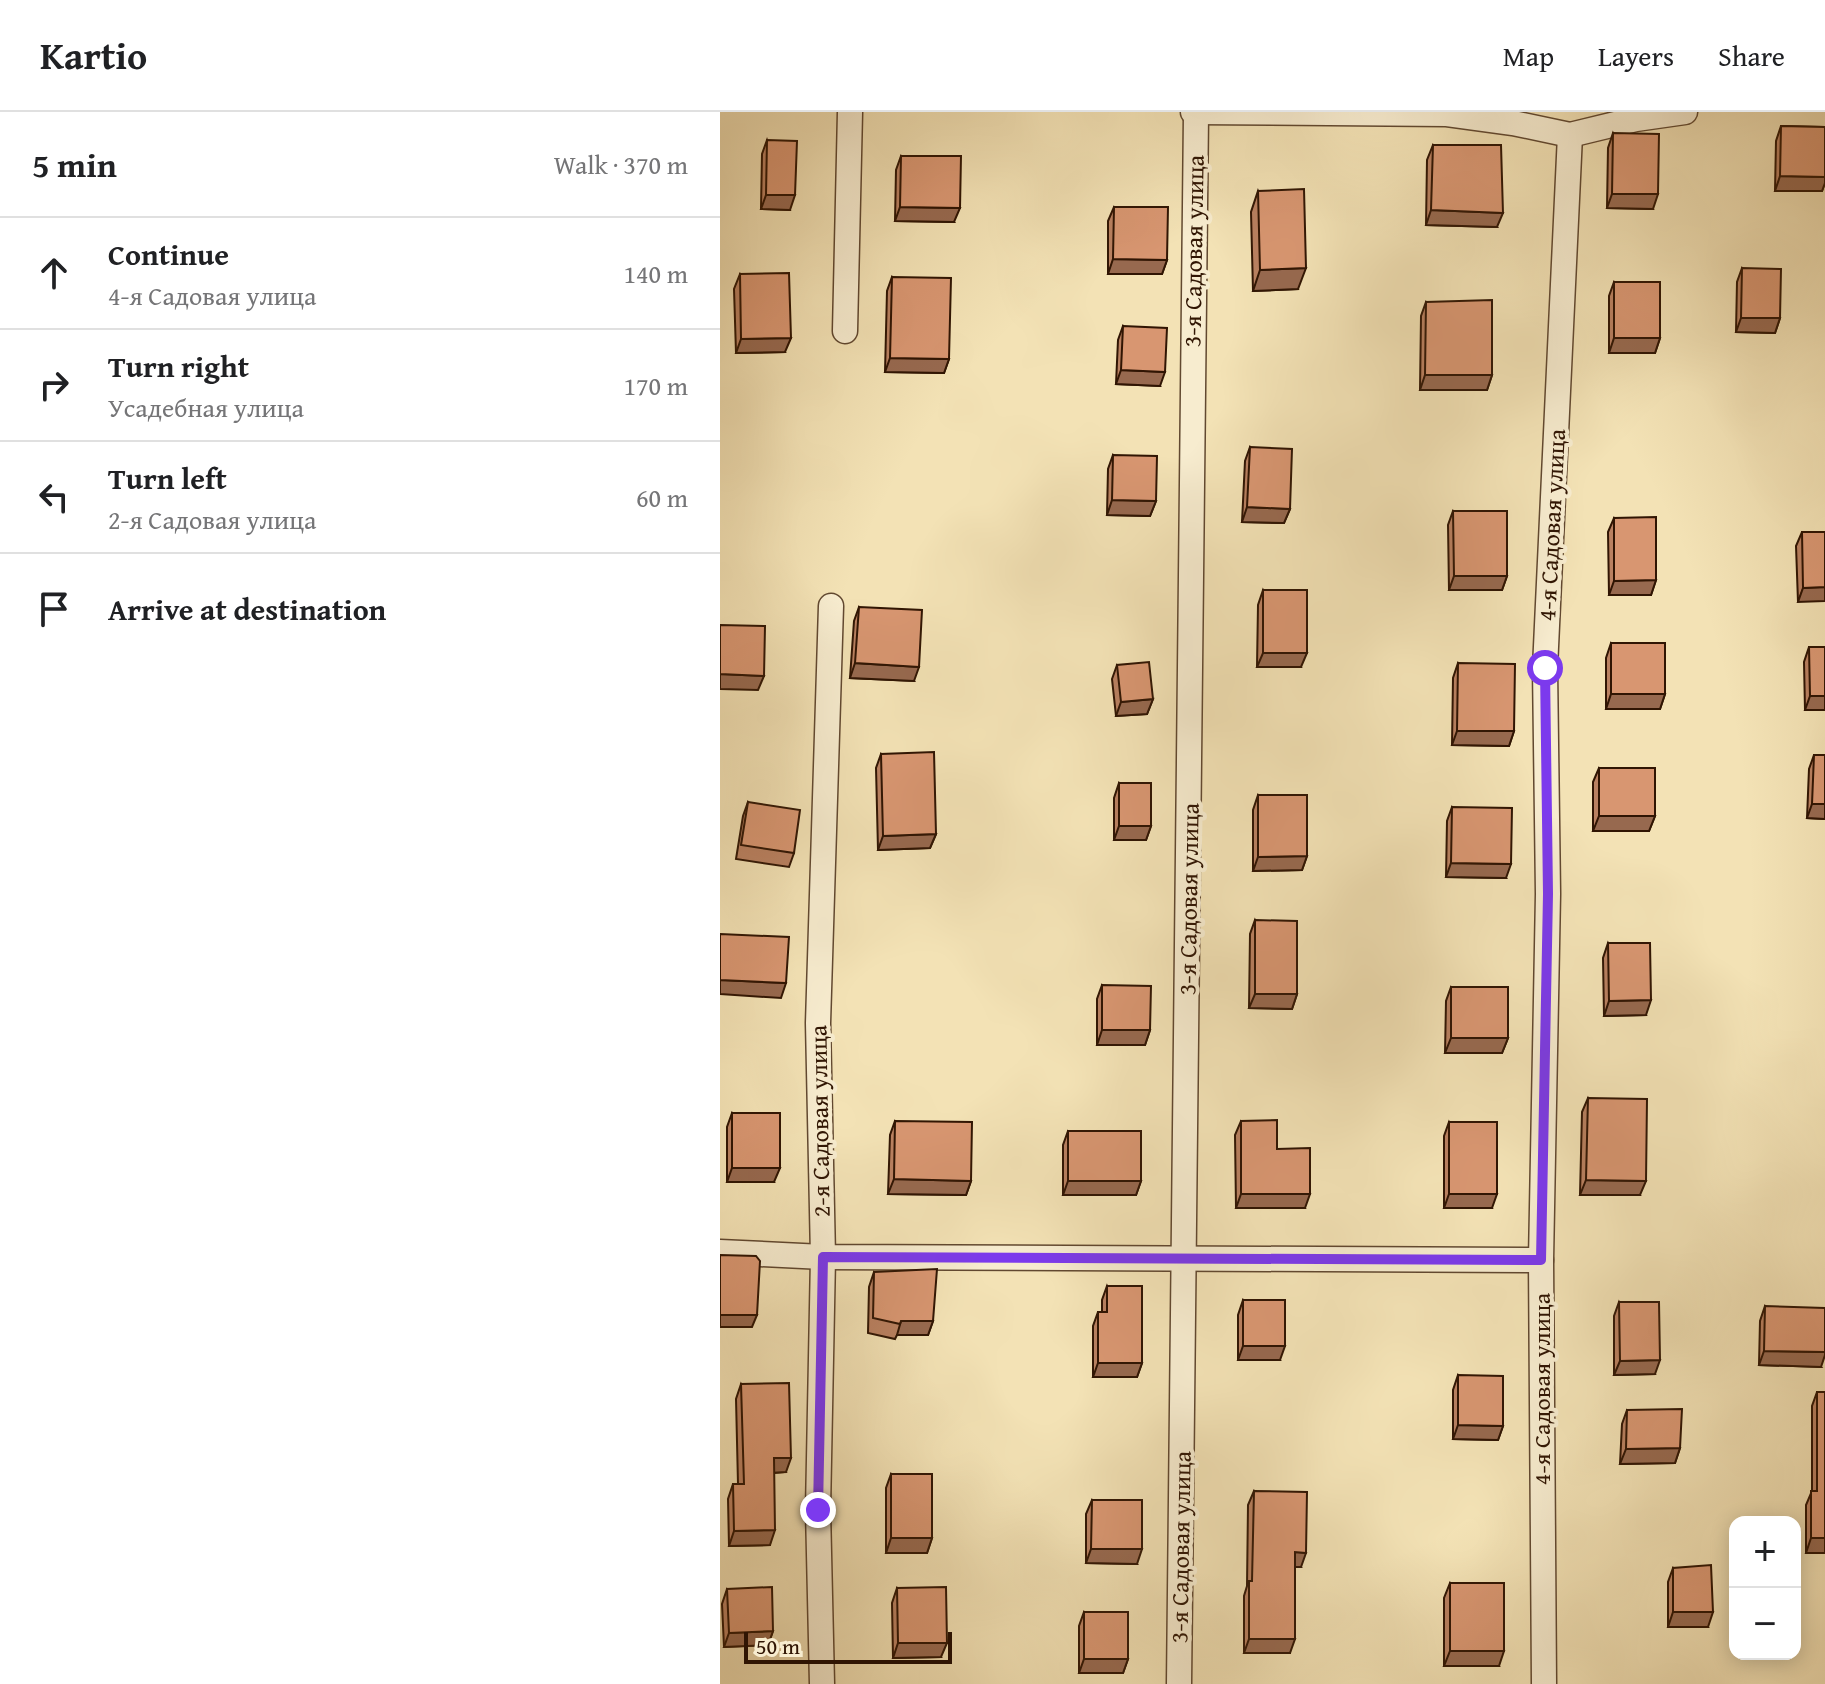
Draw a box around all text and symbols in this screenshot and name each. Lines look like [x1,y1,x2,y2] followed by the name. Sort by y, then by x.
[40,27,147,83] text: Kartio
[1503,35,1554,76] text: Map
[1598,35,1674,76] text: Layers
[1718,35,1785,76] text: Share
[32,140,117,189] text: 5 min
[554,145,688,184] text: Walk · 370 m
[1174,154,1213,347] street label: 3-я Садовая улица
[108,232,229,276] text: Continue
[32,251,76,295] icon: ahead
[623,254,688,293] text: 140 m
[108,276,316,315] text: 4-я Садовая улица
[108,344,249,388] text: Turn right
[32,363,76,407] icon: right
[623,366,688,405] text: 170 m
[108,388,304,427] text: Усадебная улица
[1529,427,1574,622] street label: 4-я Садовая улица
[108,456,227,500] text: Turn left
[32,475,76,519] icon: left
[636,478,688,517] text: 60 m
[108,500,316,539] text: 2-я Садовая улица
[32,587,76,631] icon: arrive
[108,587,386,631] text: Arrive at destination
[1527,650,1563,686] route start
[1169,802,1208,995] street label: 3-я Садовая улица
[800,1024,839,1217] street label: 2-я Садовая улица
[1524,1292,1559,1485] street label: 4-я Садовая улица
[1161,1450,1200,1643] street label: 3-я Садовая улица
[800,1492,836,1528] route end
[1729,1516,1801,1660] map controls
[1729,1516,1801,1588] button: +
[1729,1588,1801,1660] button: −
[744,1628,952,1664] scale bar
[756,1630,800,1662] text: 50 m

